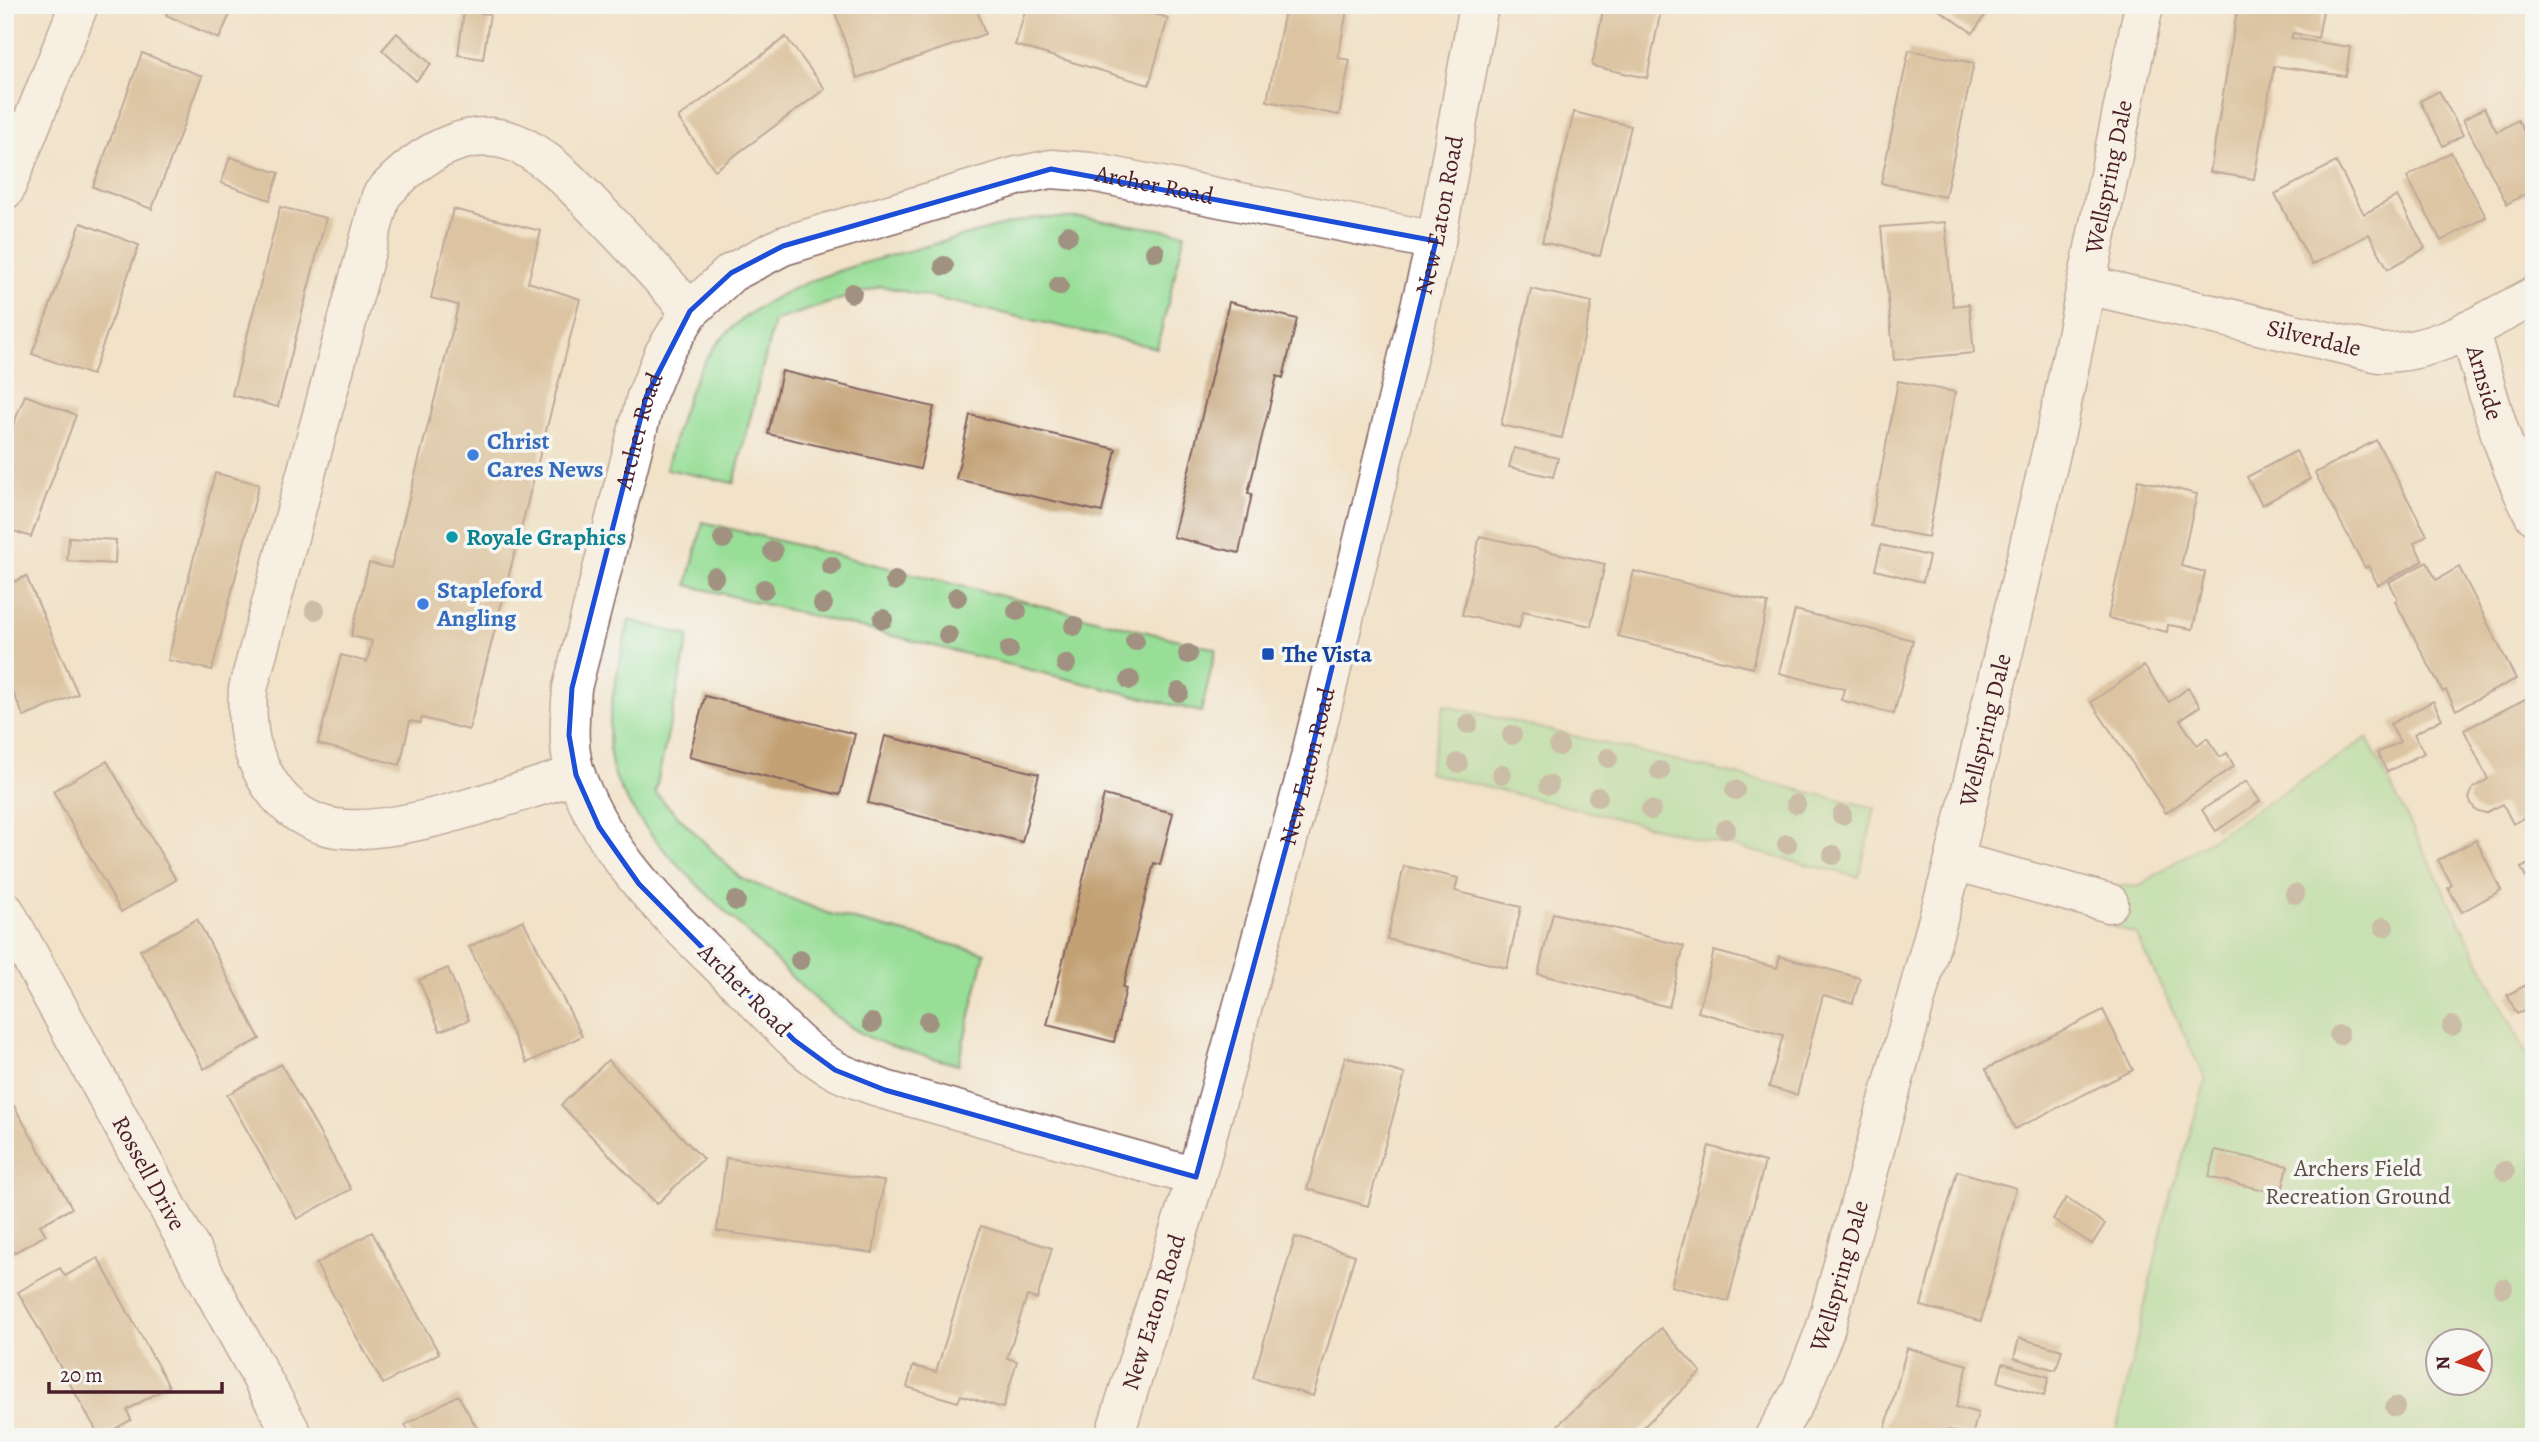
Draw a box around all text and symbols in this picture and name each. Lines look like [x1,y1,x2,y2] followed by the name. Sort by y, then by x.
[2077,97,2140,257] street label: Wellspring Dale
[1407,133,1471,298] street label: New Eaton Road
[1091,157,1217,212] street label: Archer Road
[2264,311,2364,364] street label: Silverdale
[2458,341,2511,424] street label: Arnside
[607,367,670,494] street label: Archer Road
[487,425,604,485] place label: Christ Cares News
[465,447,481,463] marker: Christ Cares News
[466,521,626,553] place label: Royale Graphics
[444,529,460,545] marker: Royale Graphics
[436,574,543,634] place label: Stapleford Angling
[415,596,431,612] marker: Stapleford Angling
[1282,638,1372,670] place label: The Vista
[1260,646,1276,662] marker: The Vista
[1951,650,2019,811] street label: Wellspring Dale
[1271,684,1343,849] street label: New Eaton Road
[690,935,799,1044] street label: Archer Road
[105,1110,193,1236] street label: Rossell Drive
[2265,1152,2451,1212] park label: Archers Field Recreation Ground
[1802,1196,1876,1357] street label: Wellspring Dale
[1114,1230,1193,1394] street label: New Eaton Road
[2424,1326,2494,1396] north arrow
[49,1351,222,1395] scale bar
[2430,1355,2456,1371] text: N
[60,1361,103,1389] text: 20 m

